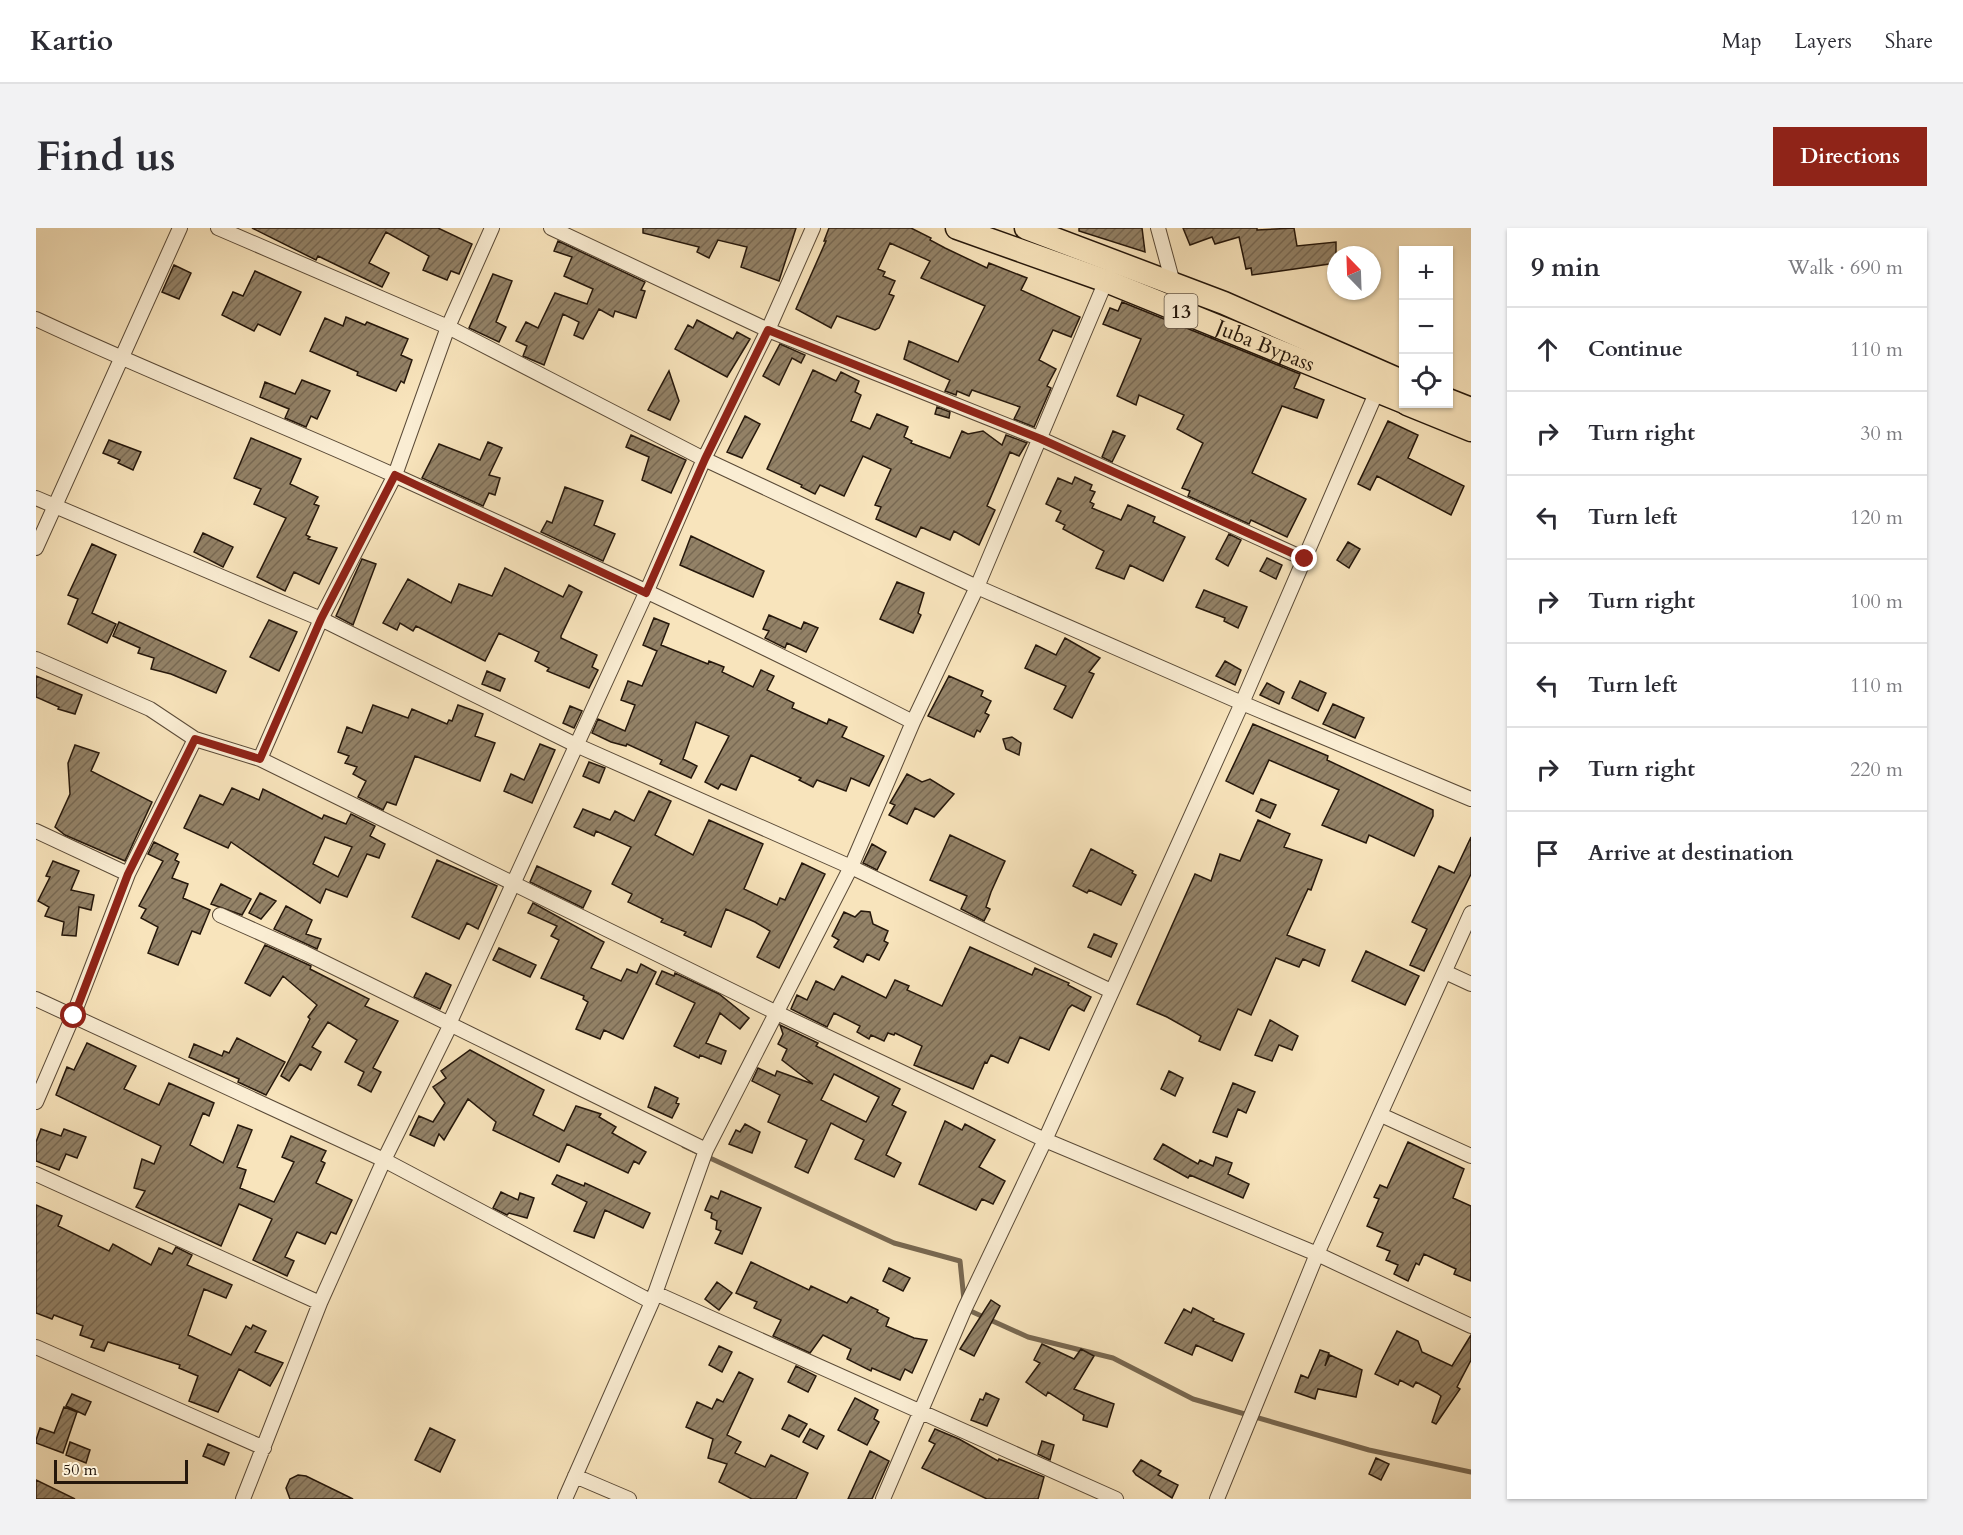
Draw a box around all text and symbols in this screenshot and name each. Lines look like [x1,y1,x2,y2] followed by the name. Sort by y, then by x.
[30,22,113,60] text: Kartio
[1722,27,1762,56] text: Map
[1795,27,1852,56] text: Layers
[1885,27,1933,56] text: Share
[1773,127,1927,186] button: Directions
[36,128,176,185] text: Find us
[1327,246,1381,300] north arrow
[1399,246,1453,408] map controls
[1399,246,1453,300] button: +
[1531,250,1600,285] text: 9 min
[1788,254,1903,281] text: Walk · 690 m
[1164,294,1198,328] road number: 13
[1399,300,1453,354] button: −
[1208,312,1319,379] street label: Juba Bypass
[1531,333,1564,366] icon: ahead
[1588,334,1683,364] text: Continue
[1850,336,1903,363] text: 110 m
[1399,354,1453,408] button: locate
[1531,417,1564,450] icon: right
[1588,418,1695,448] text: Turn right
[1860,420,1903,447] text: 30 m
[1531,501,1564,534] icon: left
[1588,502,1677,532] text: Turn left
[1850,504,1903,531] text: 120 m
[1291,545,1317,571] route end
[1531,585,1564,618] icon: right
[1588,586,1695,616] text: Turn right
[1850,588,1903,615] text: 100 m
[1531,669,1564,702] icon: left
[1588,670,1677,700] text: Turn left
[1850,672,1903,699] text: 110 m
[1531,753,1564,786] icon: right
[1588,754,1695,784] text: Turn right
[1850,756,1903,783] text: 220 m
[1531,837,1564,870] icon: arrive
[1588,838,1793,868] text: Arrive at destination
[60,1002,86,1028] route start
[54,1457,188,1484] scale bar
[63,1459,97,1481] text: 50 m

